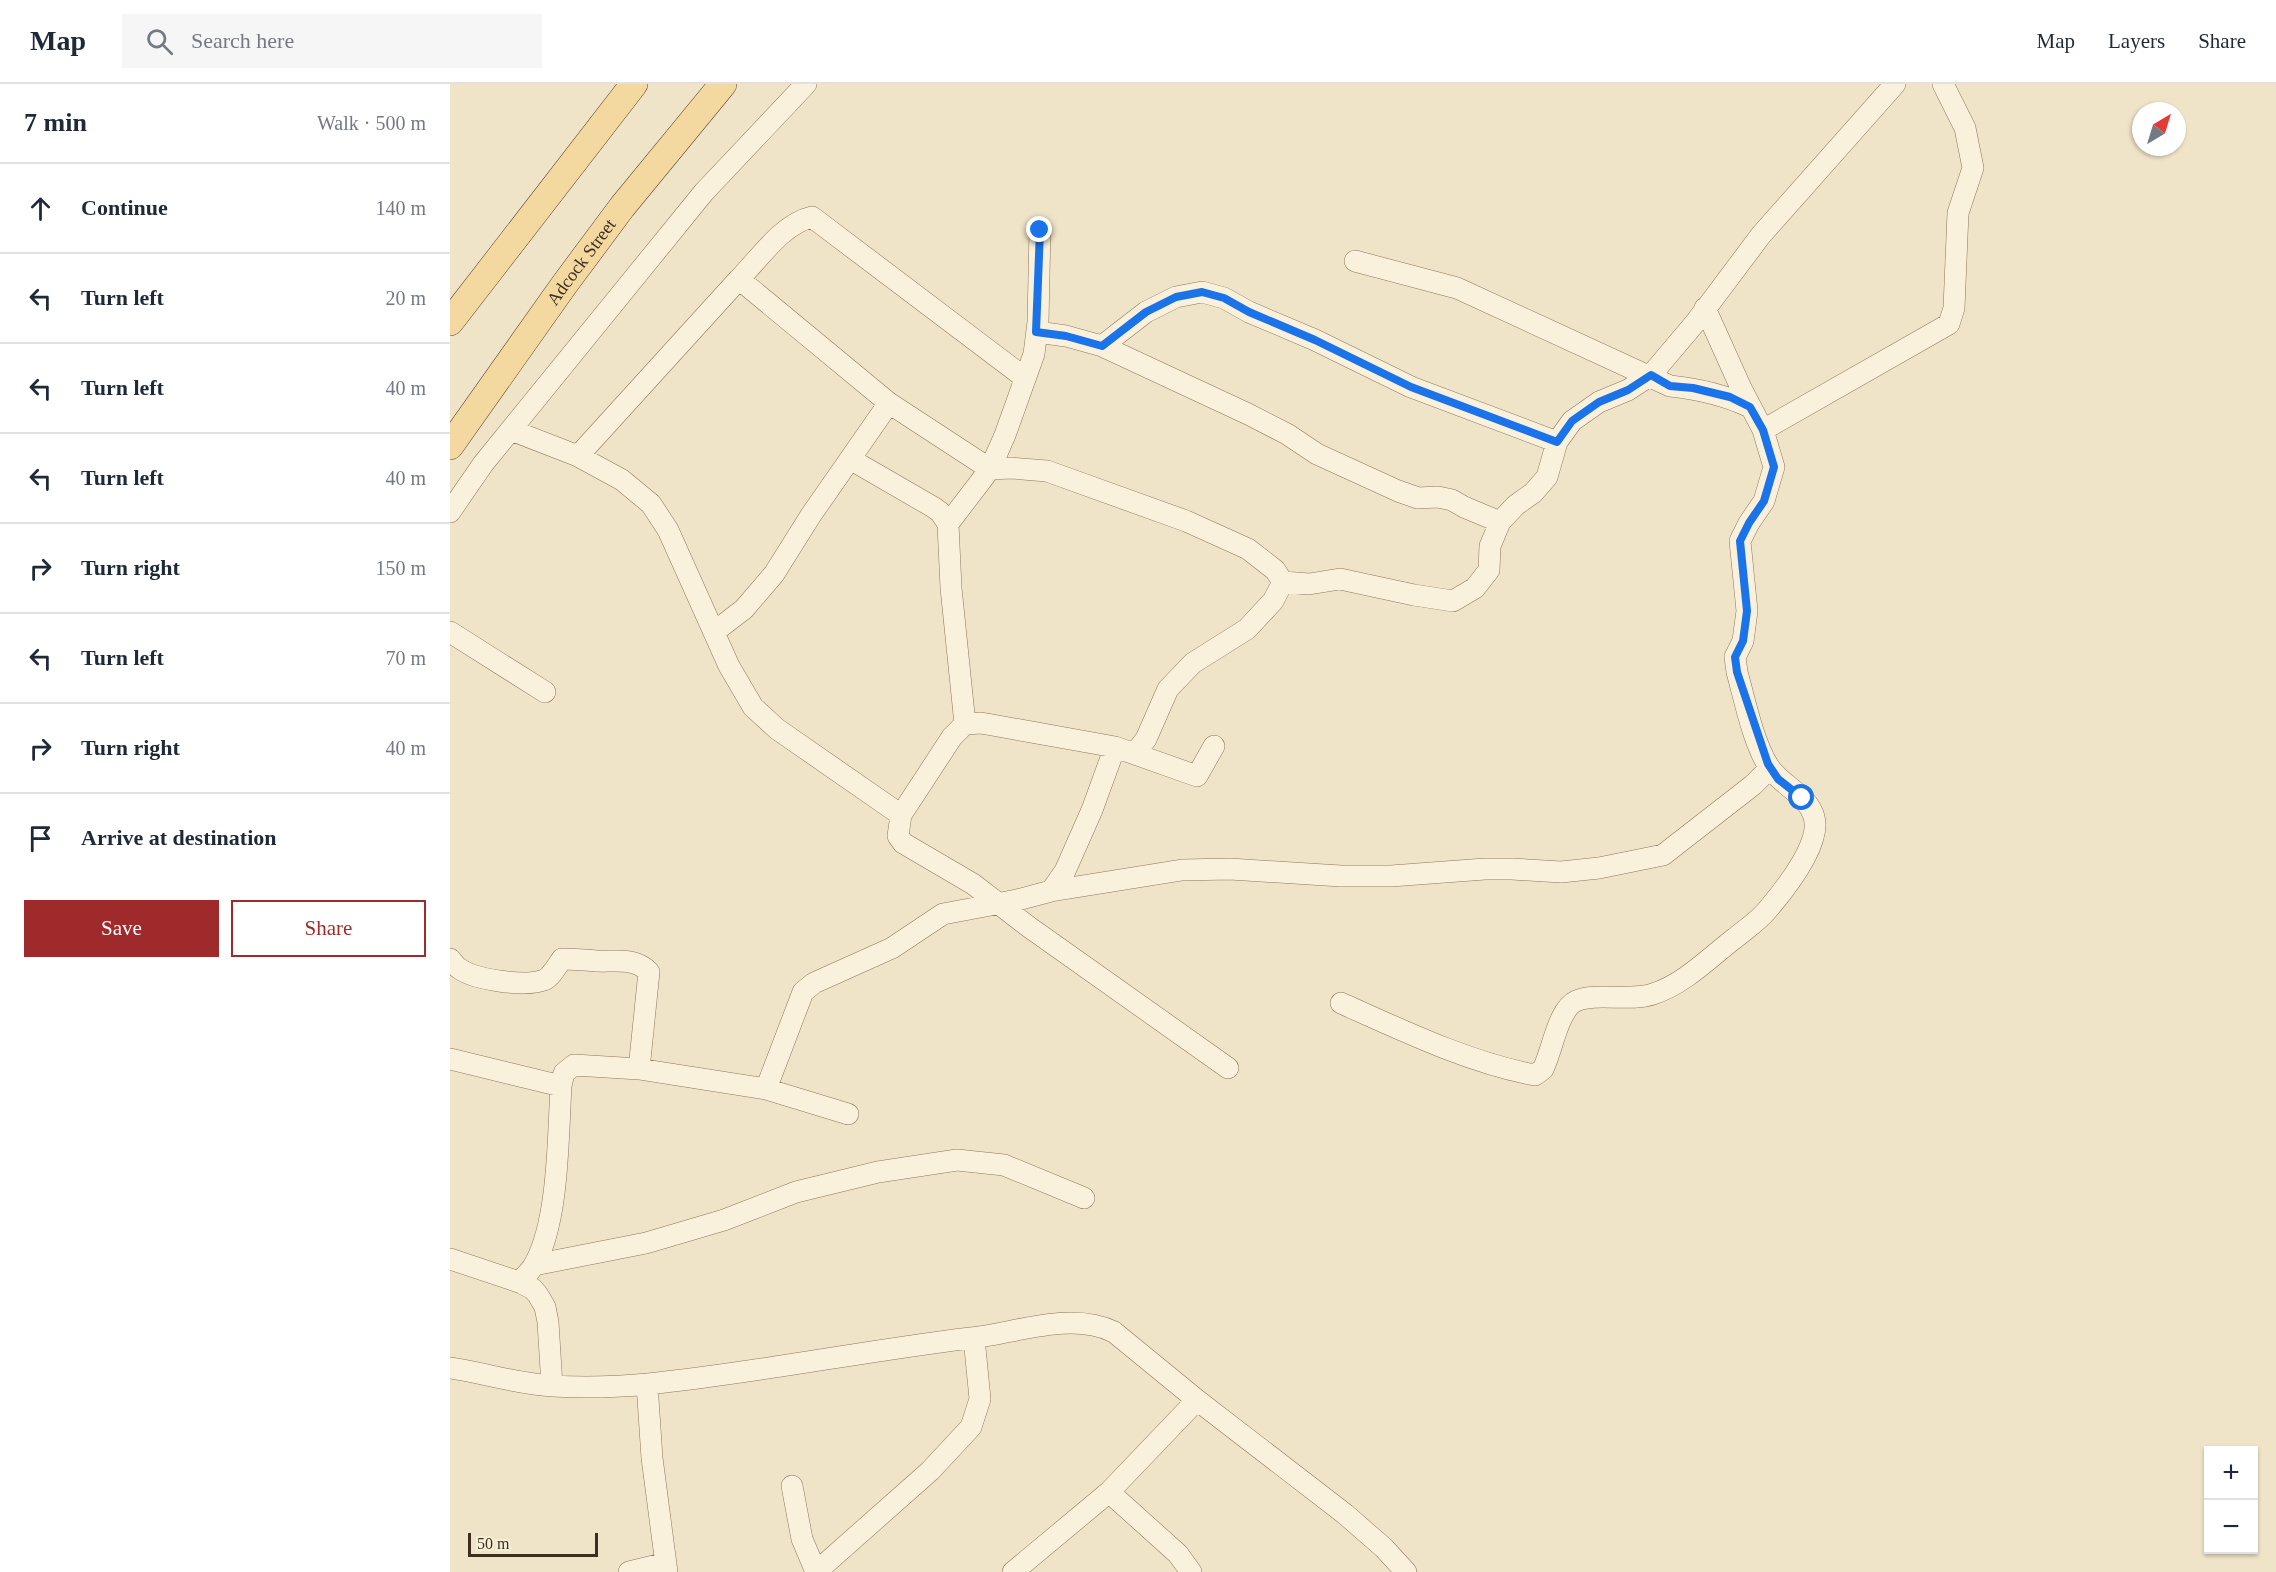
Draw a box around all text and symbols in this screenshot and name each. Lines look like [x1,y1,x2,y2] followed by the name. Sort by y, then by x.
[122,14,542,68] search box
[30,25,86,56] text: Map
[143,25,176,58] icon: search
[191,28,294,53] text: Search here
[2037,29,2075,53] text: Map
[2108,29,2165,53] text: Layers
[2198,29,2246,53] text: Share
[2132,102,2186,156] north arrow
[24,108,87,137] text: 7 min
[317,112,426,134] text: Walk · 500 m
[24,192,57,225] icon: ahead
[81,195,168,220] text: Continue
[375,197,426,219] text: 140 m
[543,215,620,309] street label: Adcock Street
[1026,216,1052,242] route end
[24,282,57,315] icon: left
[81,285,164,310] text: Turn left
[385,287,426,309] text: 20 m
[24,372,57,405] icon: left
[81,375,164,400] text: Turn left
[385,377,426,399] text: 40 m
[24,462,57,495] icon: left
[81,465,164,490] text: Turn left
[385,467,426,489] text: 40 m
[24,552,57,585] icon: right
[81,555,180,580] text: Turn right
[375,557,426,579] text: 150 m
[24,642,57,675] icon: left
[81,645,164,670] text: Turn left
[385,647,426,669] text: 70 m
[24,732,57,765] icon: right
[81,735,180,760] text: Turn right
[385,737,426,759] text: 40 m
[1788,784,1814,810] route start
[24,822,57,855] icon: arrive
[81,825,277,850] text: Arrive at destination
[24,900,219,957] button: Save
[231,900,426,957] button: Share
[2204,1446,2258,1554] map controls
[2204,1446,2258,1500] button: +
[2204,1500,2258,1554] button: −
[468,1530,598,1558] scale bar
[477,1535,509,1552] text: 50 m

